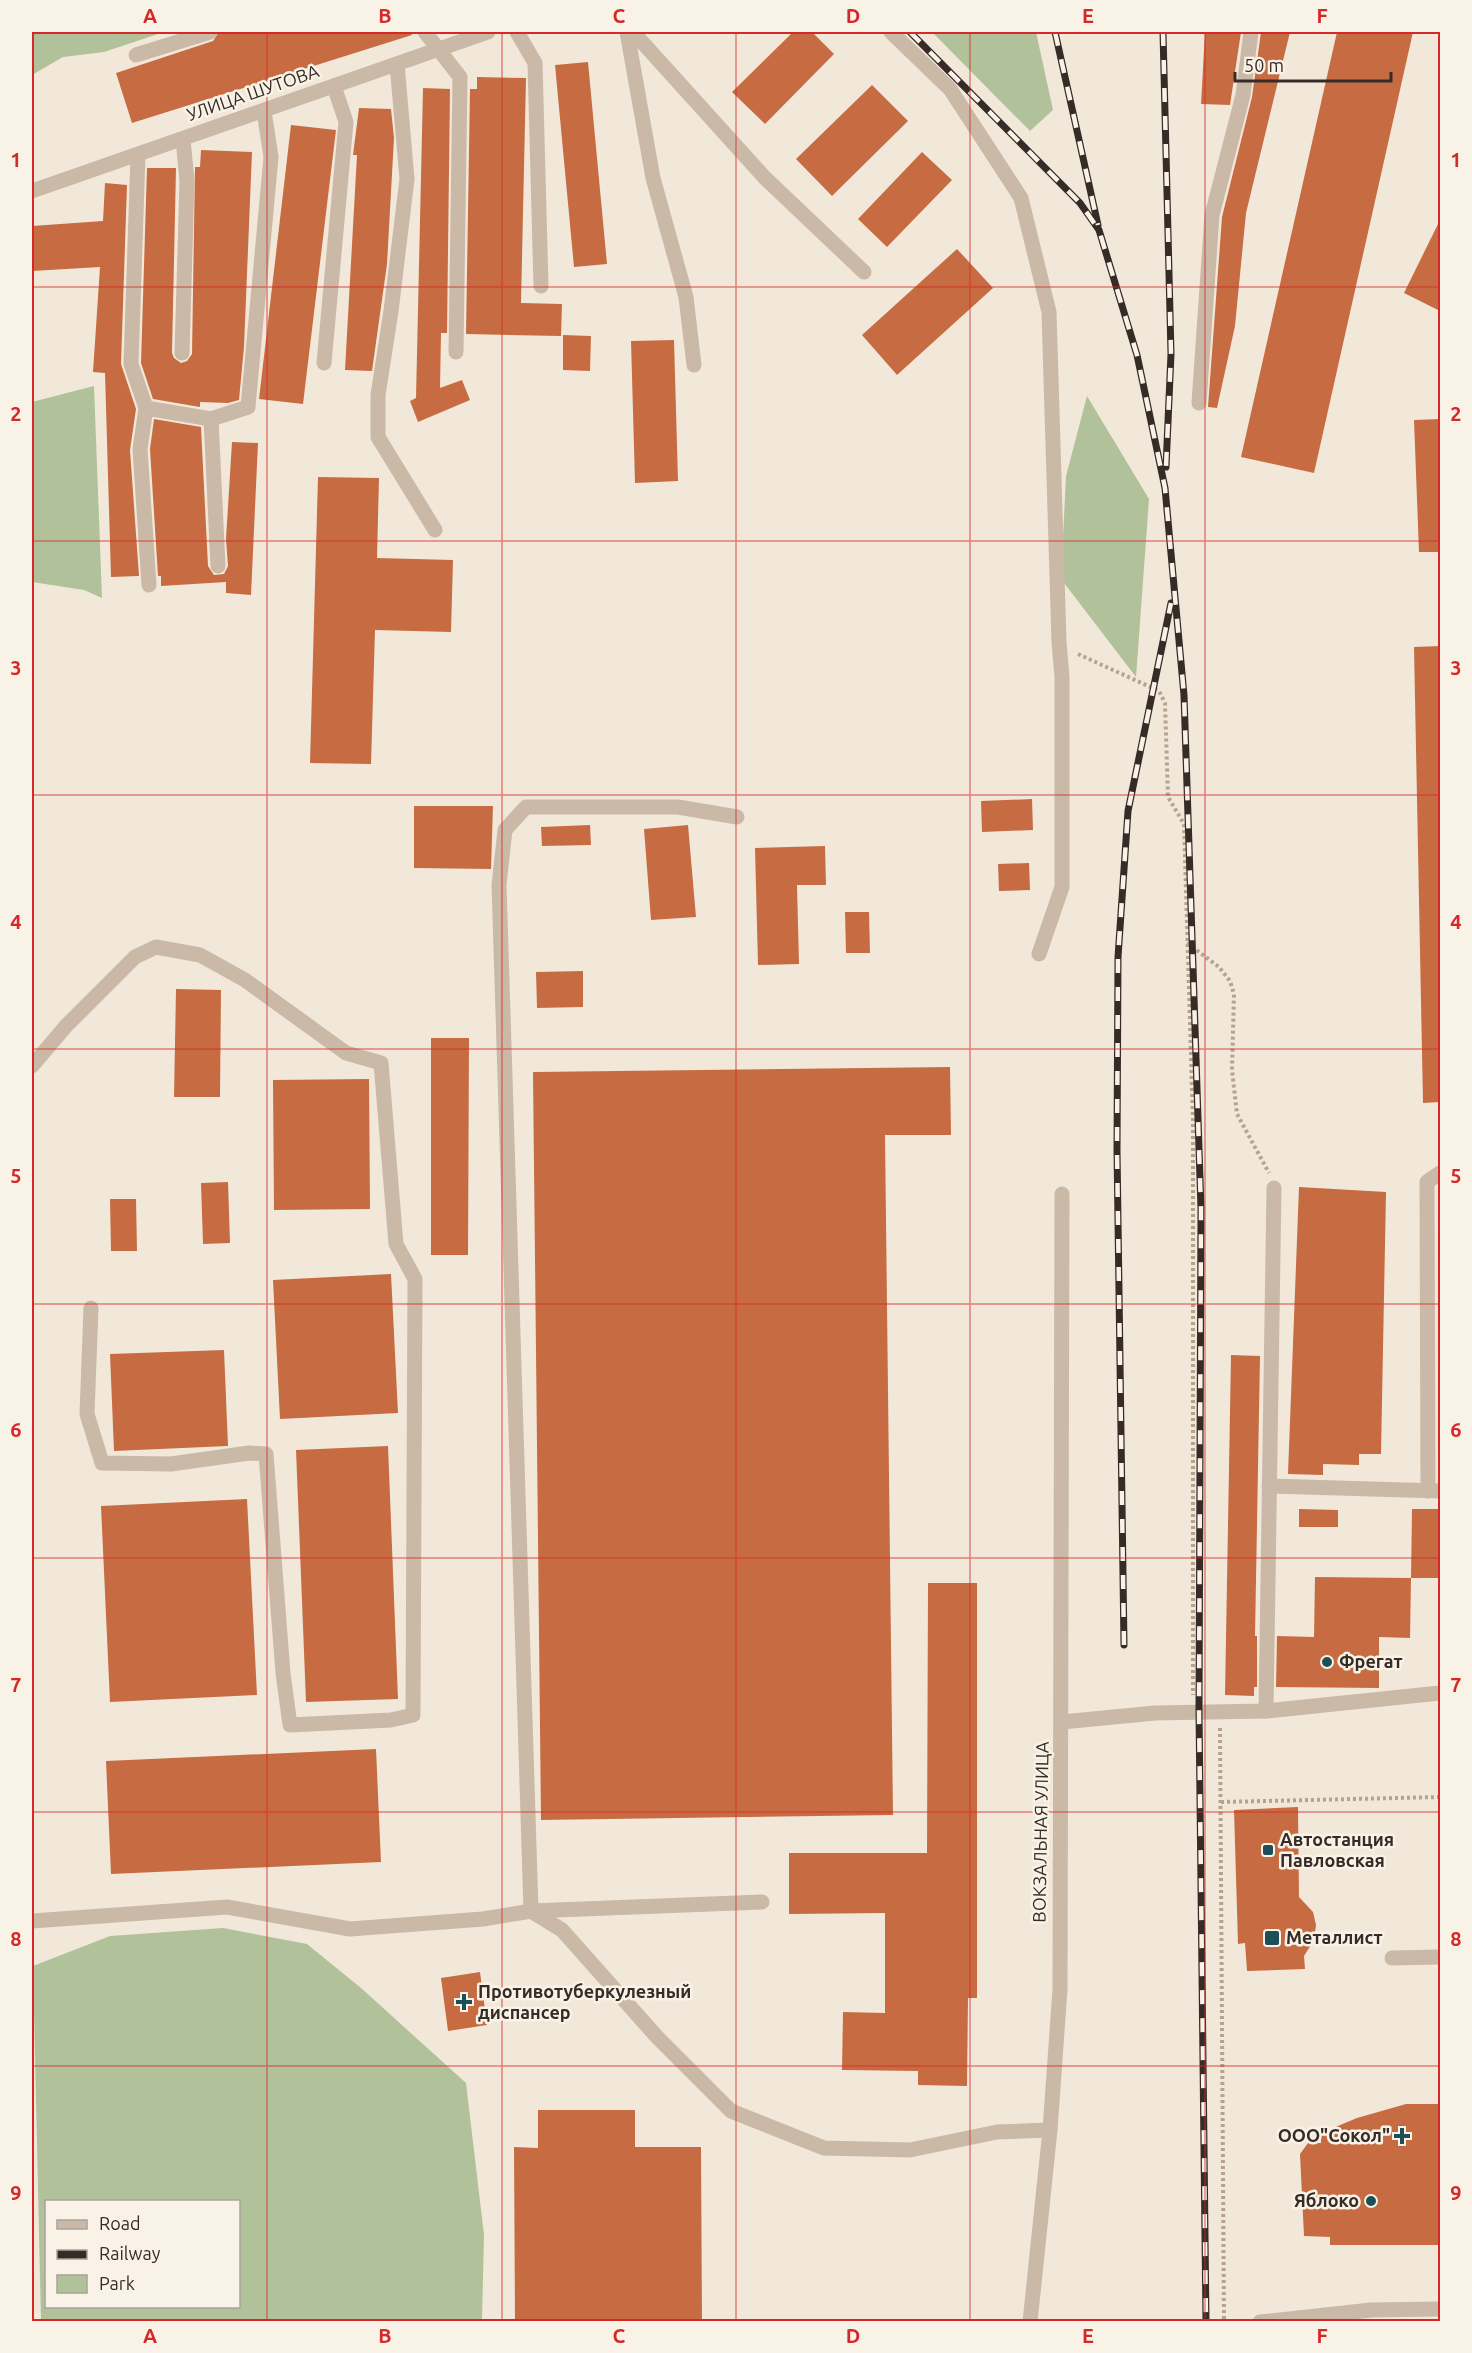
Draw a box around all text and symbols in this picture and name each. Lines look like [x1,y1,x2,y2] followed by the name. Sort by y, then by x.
[143,4,157,27] text: A
[378,4,392,27] text: B
[613,4,626,27] text: C
[846,4,860,27] text: D
[1082,4,1094,27] text: E
[1316,4,1328,27] text: F
[1235,45,1391,83] scale bar
[1244,55,1284,75] text: 50 m
[184,60,322,124] street label: УЛИЦА ШУТОВА
[10,148,22,171] text: 1
[1450,148,1462,171] text: 1
[10,402,22,425] text: 2
[1450,402,1462,425] text: 2
[10,656,22,679] text: 3
[1450,656,1462,679] text: 3
[10,910,22,933] text: 4
[1450,910,1462,933] text: 4
[10,1164,22,1187] text: 5
[1450,1164,1462,1187] text: 5
[10,1418,22,1441] text: 6
[1450,1418,1462,1441] text: 6
[1339,1651,1403,1671] place label: Фрегат
[1320,1655,1334,1669] marker: Фрегат
[10,1673,22,1696] text: 7
[1450,1673,1462,1696] text: 7
[1028,1741,1052,1923] street label: ВОКЗАЛЬНАЯ УЛИЦА
[1280,1829,1394,1870] place label: Автостанция Павловская
[1261,1843,1275,1857] marker: Автостанция Павловская
[10,1927,22,1950] text: 8
[1286,1927,1382,1947] place label: Металлист
[1450,1927,1462,1950] text: 8
[1263,1929,1281,1947] marker: Металлист
[478,1981,691,2022] place label: Противотуберкулезный диспансер
[455,1993,473,2011] marker: Противотуберкулезный диспансер
[1278,2125,1390,2145] place label: ООО"Сокол"
[1395,2129,1409,2143] marker: ООО"Сокол"
[10,2181,22,2204] text: 9
[1450,2181,1462,2204] text: 9
[1294,2190,1359,2210] place label: Яблоко
[1364,2194,1378,2208] marker: Яблоко
[45,2200,240,2308] legend
[99,2213,141,2233] text: Road
[99,2243,161,2263] text: Railway
[99,2273,135,2293] text: Park
[143,2324,157,2347] text: A
[378,2324,392,2347] text: B
[613,2324,626,2347] text: C
[846,2324,860,2347] text: D
[1082,2324,1094,2347] text: E
[1316,2324,1328,2347] text: F

